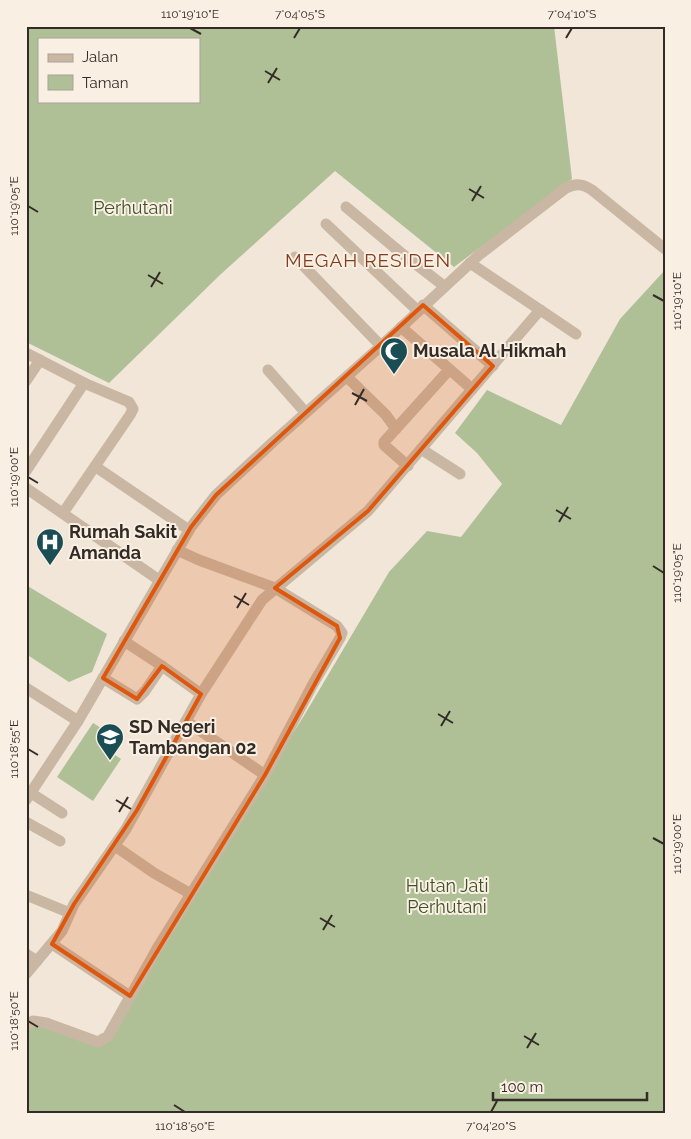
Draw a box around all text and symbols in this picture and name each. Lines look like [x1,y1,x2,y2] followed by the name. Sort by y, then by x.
[161,7,219,21] text: 110°19'10"E
[275,7,325,21] text: 7°04'05"S
[548,7,596,21] text: 7°04'10"S
[38,38,200,102] legend
[82,48,118,66] text: Jalan
[82,74,128,92] text: Taman
[7,176,21,236] text: 110°19'05"E
[93,197,173,218] park label: Perhutani
[285,249,451,271] district label: MEGAH RESIDEN
[670,272,684,330] text: 110°19'10"E
[379,336,409,375] mosque icon: Musala Al Hikmah
[413,340,566,361] place label: Musala Al Hikmah
[7,447,21,507] text: 110°19'00"E
[69,521,177,563] place label: Rumah Sakit Amanda
[35,527,65,566] hospital icon: Rumah Sakit Amanda
[670,543,684,603] text: 110°19'05"E
[129,716,256,758] place label: SD Negeri Tambangan 02
[7,720,21,778] text: 110°18'55"E
[95,722,125,761] school or university icon: SD Negeri Tambangan 02
[670,814,684,874] text: 110°19'00"E
[406,875,488,917] park label: Hutan Jati Perhutani
[7,991,21,1051] text: 110°18'50"E
[493,1069,647,1101] scale bar
[501,1078,543,1096] text: 100 m
[155,1119,215,1133] text: 110°18'50"E
[466,1119,516,1133] text: 7°04'20"S

